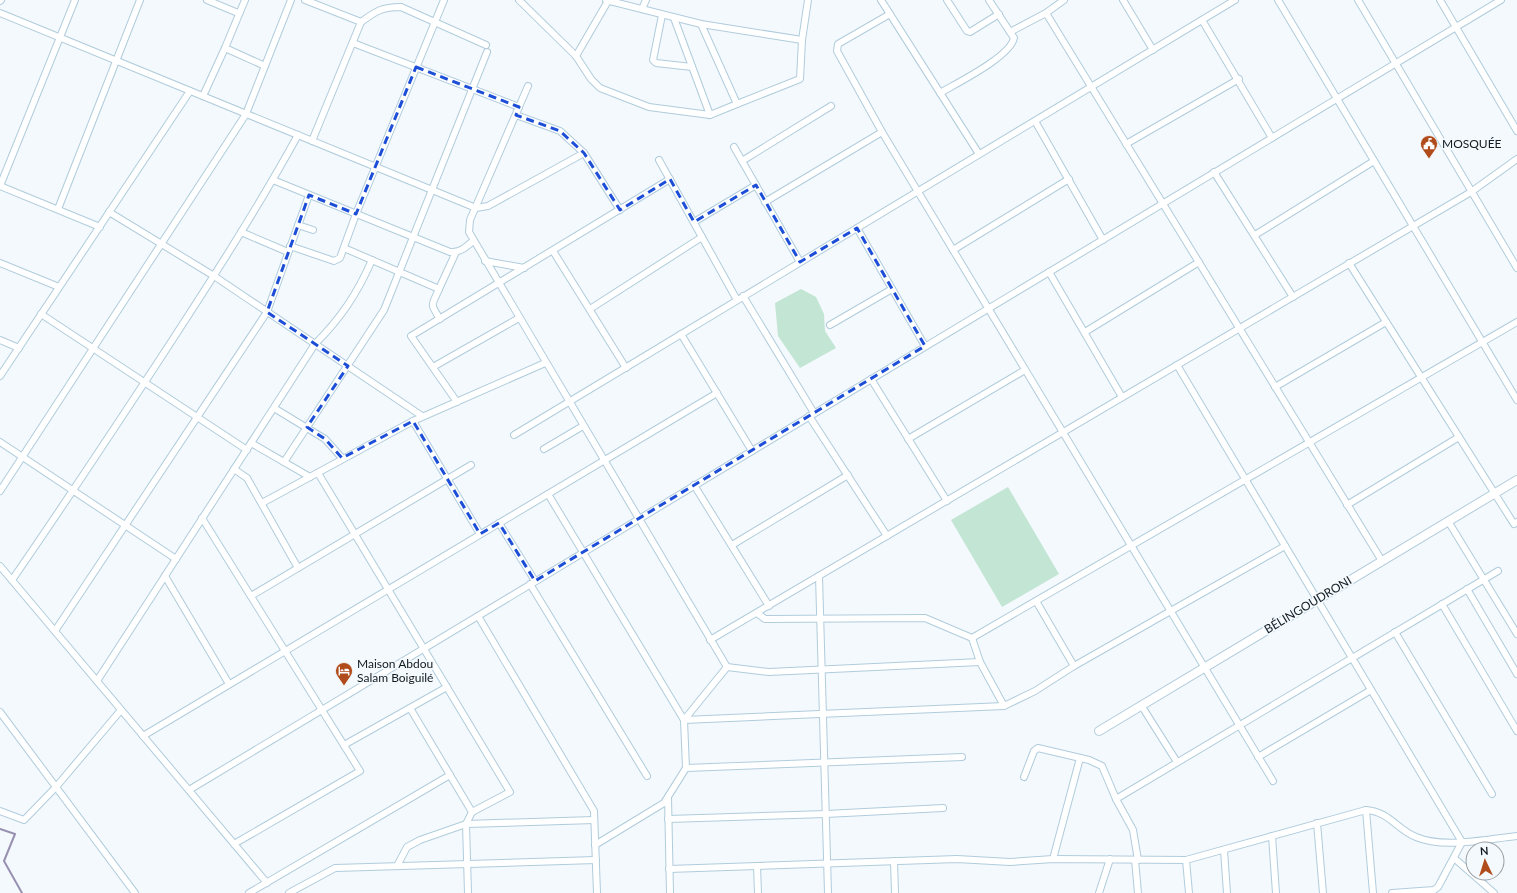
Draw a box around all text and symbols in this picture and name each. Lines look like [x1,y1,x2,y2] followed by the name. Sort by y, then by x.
[1419,134,1439,159] public building icon: MOSQUÉE
[1442,136,1502,151] place label: MOSQUÉE
[1261,573,1354,637] street label: BÉLINGOUDRONI
[357,656,433,685] place label: Maison Abdou Salam Boiguilé
[334,661,354,686] hotel icon: Maison Abdou Salam Boiguilé
[1465,841,1505,881] north arrow
[1480,844,1489,857] text: N

